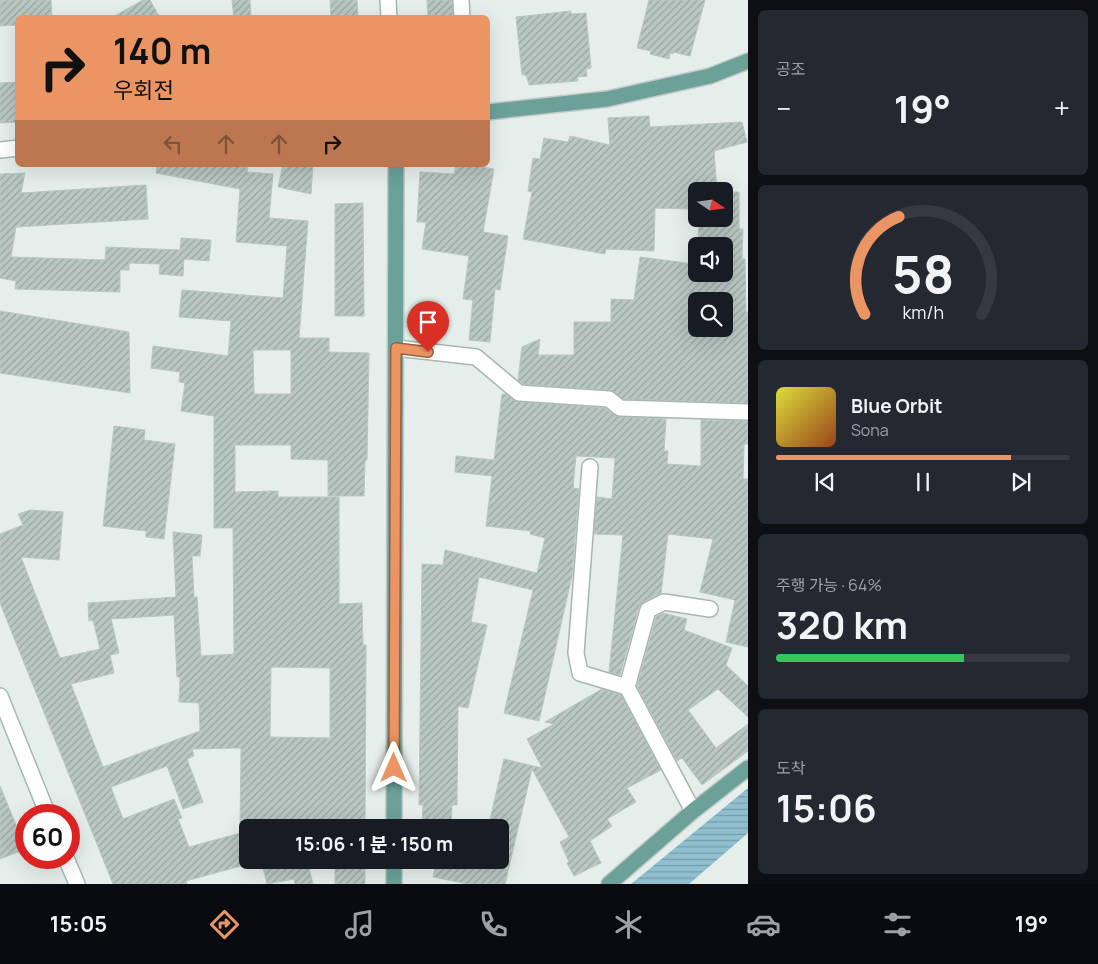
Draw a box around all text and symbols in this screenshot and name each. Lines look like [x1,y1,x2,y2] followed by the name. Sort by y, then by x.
[113,27,211,75] text: 140 m
[30,35,95,100] icon: right
[776,58,805,80] text: 공조
[113,75,174,105] text: 우회전
[894,82,951,134] text: 19°
[776,89,791,127] text: −
[1054,89,1070,127] text: +
[159,130,187,158] icon: left
[212,130,240,158] icon: ahead
[265,130,293,158] icon: ahead
[318,130,346,158] icon: right
[688,182,732,228] north arrow
[688,182,733,337] map controls
[688,237,733,282] button: sound
[892,238,954,309] text: 58
[688,292,733,337] button: search
[902,300,944,324] text: km/h
[407,301,449,352] pin
[414,308,442,336] icon: arrive
[851,393,943,419] text: Blue Orbit
[851,419,889,441] text: Sona
[811,468,839,496] icon: previous
[909,468,937,496] icon: pause
[1007,468,1035,496] icon: next
[776,574,882,596] text: 주행 가능 · 64%
[776,598,908,650] text: 320 km
[367,741,419,793] position arrow
[776,757,805,779] text: 도착
[776,781,877,833] text: 15:06
[15,804,80,869] speed limit sign: 60
[295,831,453,857] text: 15:06 · 1 분 · 150 m
[207,907,242,942] icon: directions
[342,907,377,942] icon: music
[476,907,511,942] icon: phone
[611,907,646,942] icon: climate
[746,907,781,942] icon: car
[880,907,915,942] icon: filters
[50,909,107,939] text: 15:05
[1015,909,1048,939] text: 19°

